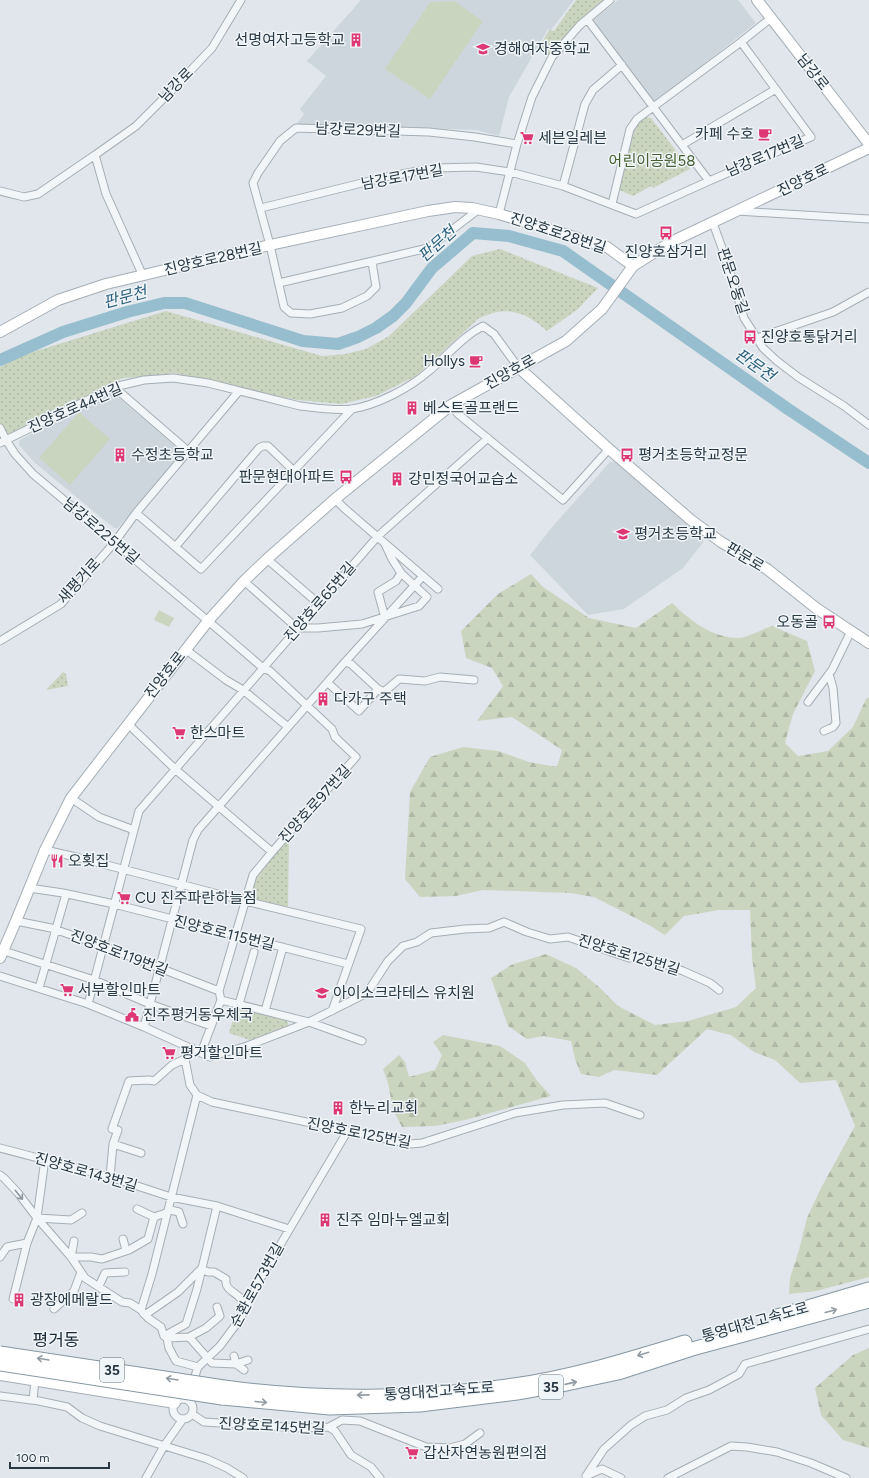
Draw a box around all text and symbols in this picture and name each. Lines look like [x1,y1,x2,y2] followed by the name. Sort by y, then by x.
[235,31,345,49] place label: 선명여자고등학교
[348,32,364,48] building icon: 선명여자고등학교
[494,40,591,58] place label: 경해여자중학교
[475,41,491,57] school or university icon: 경해여자중학교
[793,50,833,94] street label: 남강로
[155,64,197,106] street label: 남강로
[315,120,401,140] street label: 남강로29번길
[695,125,754,143] place label: 카페 수호
[757,126,773,142] cafe icon: 카페 수호
[538,129,607,147] place label: 세븐일레븐
[519,130,535,146] supermarket icon: 세븐일레븐
[723,131,807,181] street label: 남강로17번길
[609,152,695,170] park label: 어린이공원58
[774,160,832,200] street label: 진양호로
[359,161,445,193] street label: 남강로17번길
[507,209,609,257] street label: 진양호로28번길
[414,221,461,266] water label: 판문천
[658,225,674,241] bus stop icon: 진양호삼거리
[162,239,264,279] street label: 진양호로28번길
[625,243,707,261] place label: 진양호삼거리
[714,245,752,317] street label: 판문오동길
[101,282,151,312] water label: 판문천
[761,328,858,346] place label: 진양호통닭거리
[742,329,758,345] bus stop icon: 진양호통닭거리
[731,345,780,387] water label: 판문천
[481,351,539,393] street label: 진양호로
[424,352,465,370] place label: Hollys
[468,353,484,369] cafe icon: Hollys
[25,379,125,437] street label: 진양호로44번길
[423,399,520,417] place label: 베스트골프랜드
[404,400,420,416] building icon: 베스트골프랜드
[131,446,214,464] place label: 수정초등학교
[638,446,748,464] place label: 평거초등학교정문
[112,447,128,463] building icon: 수정초등학교
[619,447,635,463] bus stop icon: 평거초등학교정문
[238,468,335,486] place label: 판문현대아파트
[338,469,354,485] bus stop icon: 판문현대아파트
[408,470,519,488] place label: 강민정국어교습소
[389,471,405,487] building icon: 강민정국어교습소
[59,494,143,568] street label: 남강로225번길
[634,525,717,543] place label: 평거초등학교
[615,526,631,542] school or university icon: 평거초등학교
[723,539,767,575] street label: 판문로
[54,554,104,608] street label: 새평거로
[280,558,360,646] street label: 진양호로65번길
[777,613,818,631] place label: 오동골
[821,614,837,630] bus stop icon: 오동골
[141,648,189,702] street label: 진양호로
[334,690,407,708] place label: 다가구 주택
[315,691,331,707] building icon: 다가구 주택
[190,724,245,742] place label: 한스마트
[171,725,187,741] supermarket icon: 한스마트
[275,761,355,847] street label: 진양호로97번길
[68,852,109,870] place label: 오횟집
[49,853,65,869] restaurant icon: 오횟집
[135,889,257,907] place label: CU 진주파란하늘점
[116,890,132,906] supermarket icon: CU 진주파란하늘점
[171,912,277,954] street label: 진양호로115번길
[67,926,171,980] street label: 진양호로119번길
[576,931,682,979] street label: 진양호로125번길
[78,981,161,999] place label: 서부할인마트
[59,982,75,998] supermarket icon: 서부할인마트
[333,984,475,1002] place label: 아이소크라테스 유치원
[314,985,330,1001] school or university icon: 아이소크라테스 유치원
[143,1006,253,1024] place label: 진주평거동우체국
[124,1007,140,1023] public building icon: 진주평거동우체국
[180,1044,263,1062] place label: 평거할인마트
[161,1045,177,1061] supermarket icon: 평거할인마트
[349,1099,418,1117] place label: 한누리교회
[330,1100,346,1116] building icon: 한누리교회
[305,1114,413,1152] street label: 진양호로125번길
[32,1149,140,1195] street label: 진양호로143번길
[15,1190,24,1201] one-way arrow
[336,1211,450,1229] place label: 진주 임마누엘교회
[317,1212,333,1228] building icon: 진주 임마누엘교회
[226,1240,288,1330] street label: 순환로573번길
[30,1291,113,1309] place label: 광장에메랄드
[11,1292,27,1308] building icon: 광장에메랄드
[699,1298,811,1346] street label: 통영대전고속도로
[824,1307,837,1314] one-way arrow
[33,1330,79,1350] district label: 평거동
[637,1351,650,1358] one-way arrow
[37,1355,50,1363] one-way arrow
[100,1358,124,1382] road number: 35
[166,1375,179,1383] one-way arrow
[539,1375,563,1399] road number: 35
[383,1378,495,1404] street label: 통영대전고속도로
[564,1379,577,1387] one-way arrow
[357,1392,370,1399] one-way arrow
[254,1398,267,1405] one-way arrow
[218,1414,326,1438] street label: 진양호로145번길
[10,1444,109,1470] scale bar
[423,1444,547,1462] place label: 갑산자연농원편의점
[404,1445,420,1461] supermarket icon: 갑산자연농원편의점
[16,1451,50,1465] text: 100 m

